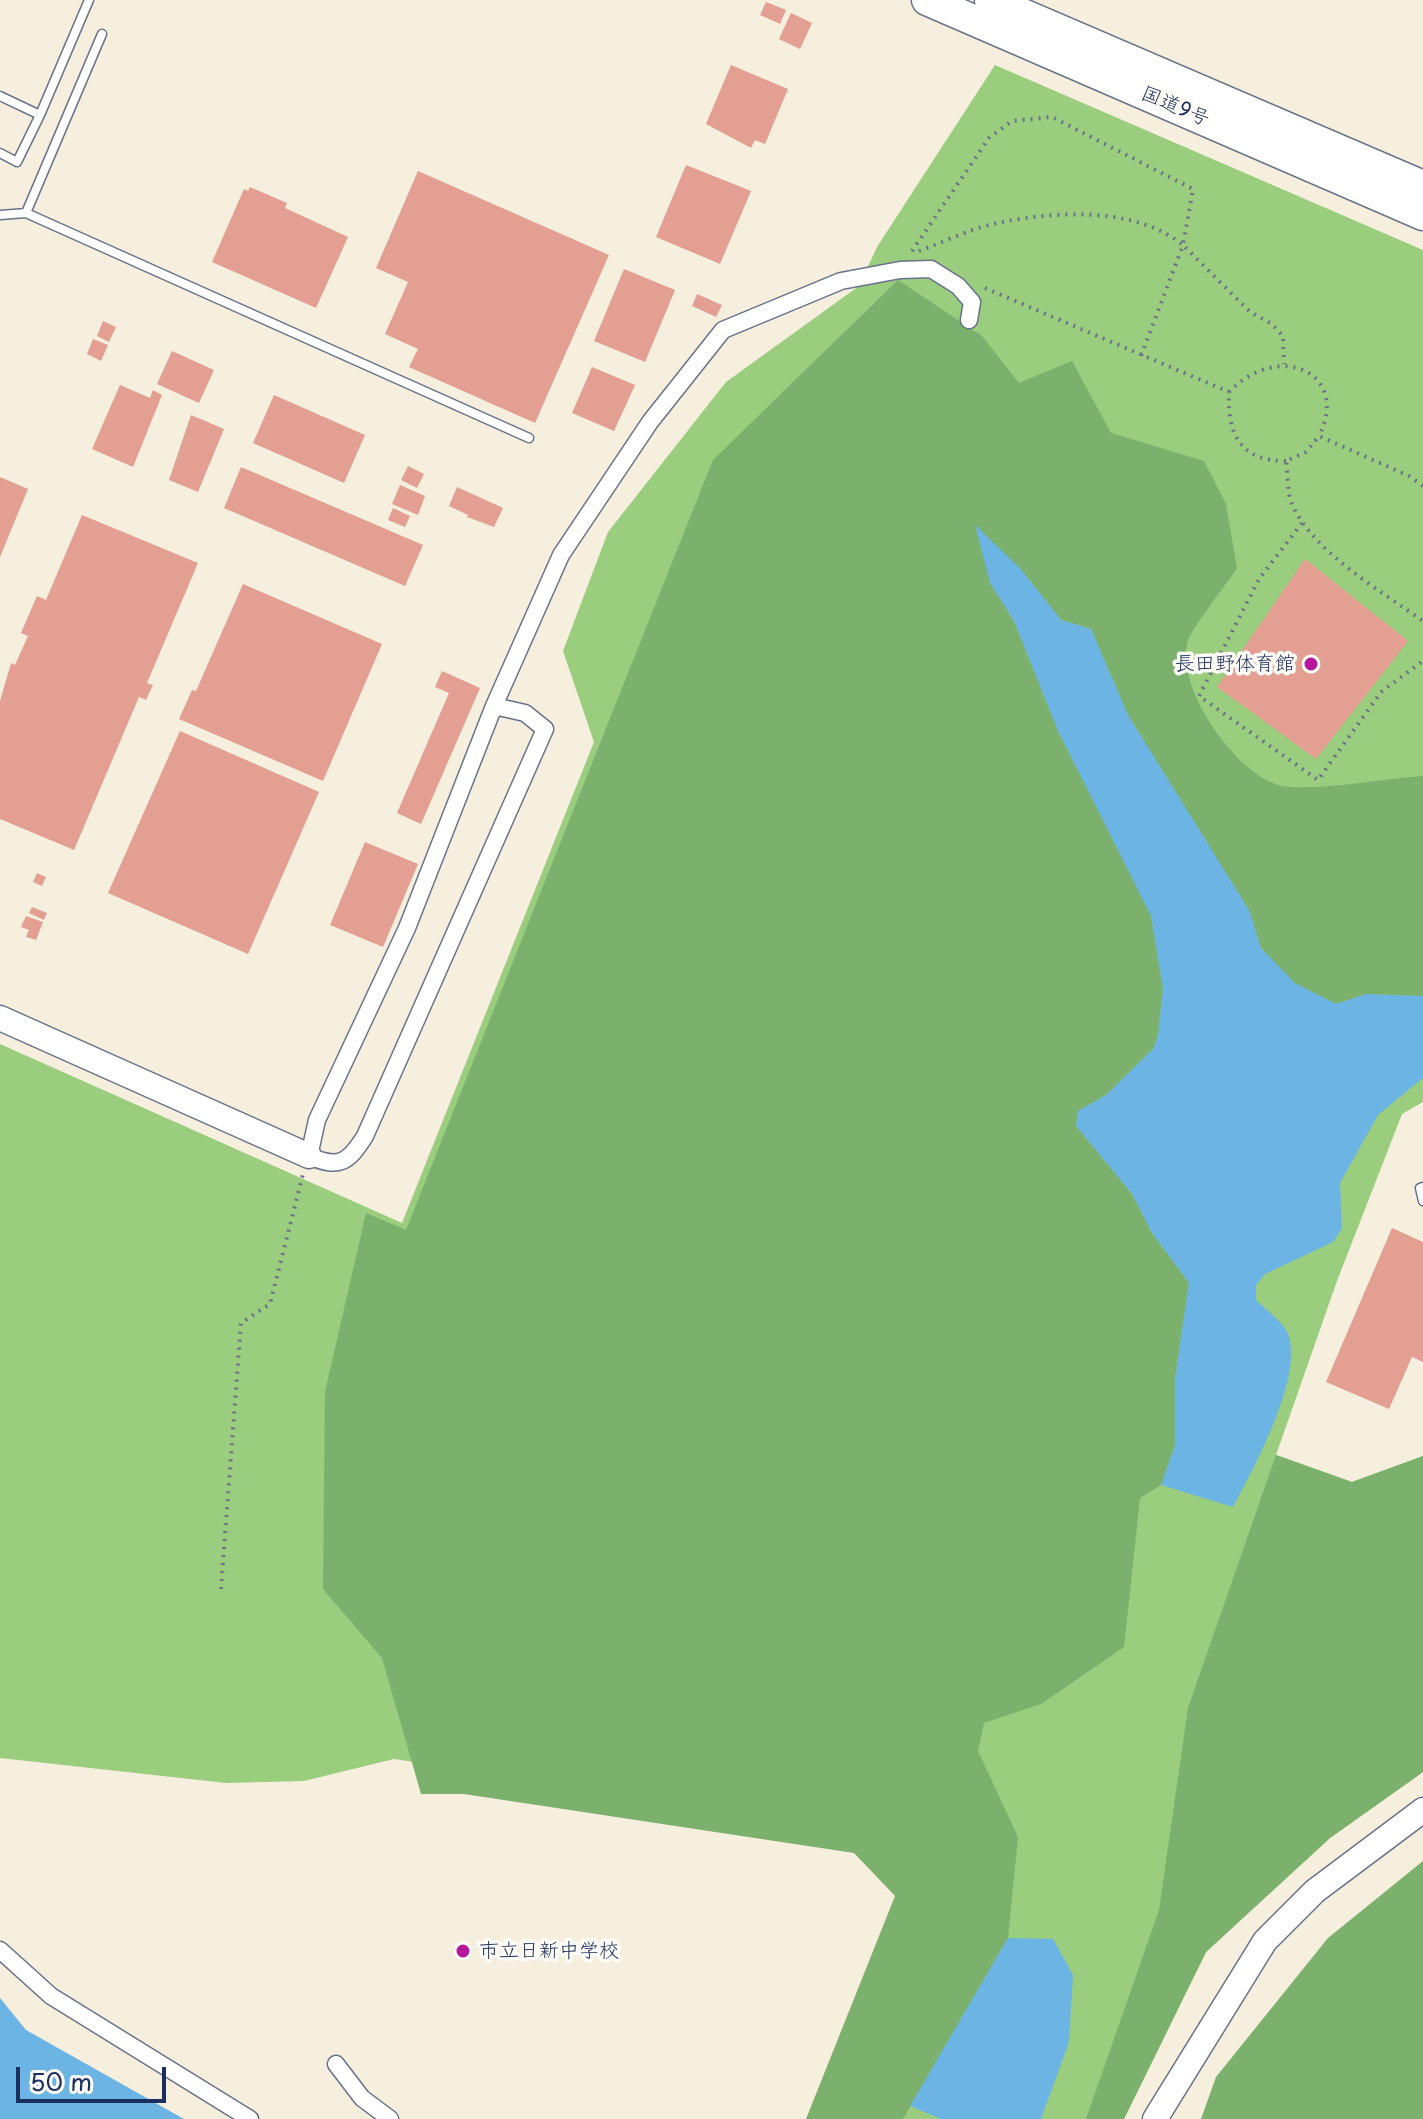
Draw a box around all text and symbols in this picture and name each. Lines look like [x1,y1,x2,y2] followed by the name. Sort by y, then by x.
[1137,82,1213,132] street label: 国道9号
[1175,652,1295,676] place label: 長田野体育館
[1302,655,1320,673] marker: 長田野体育館
[479,1939,619,1963] place label: 市立日新中学校
[454,1942,472,1960] marker: 市立日新中学校
[20,2051,170,2101] scale bar
[30,2063,92,2099] text: 50 m

